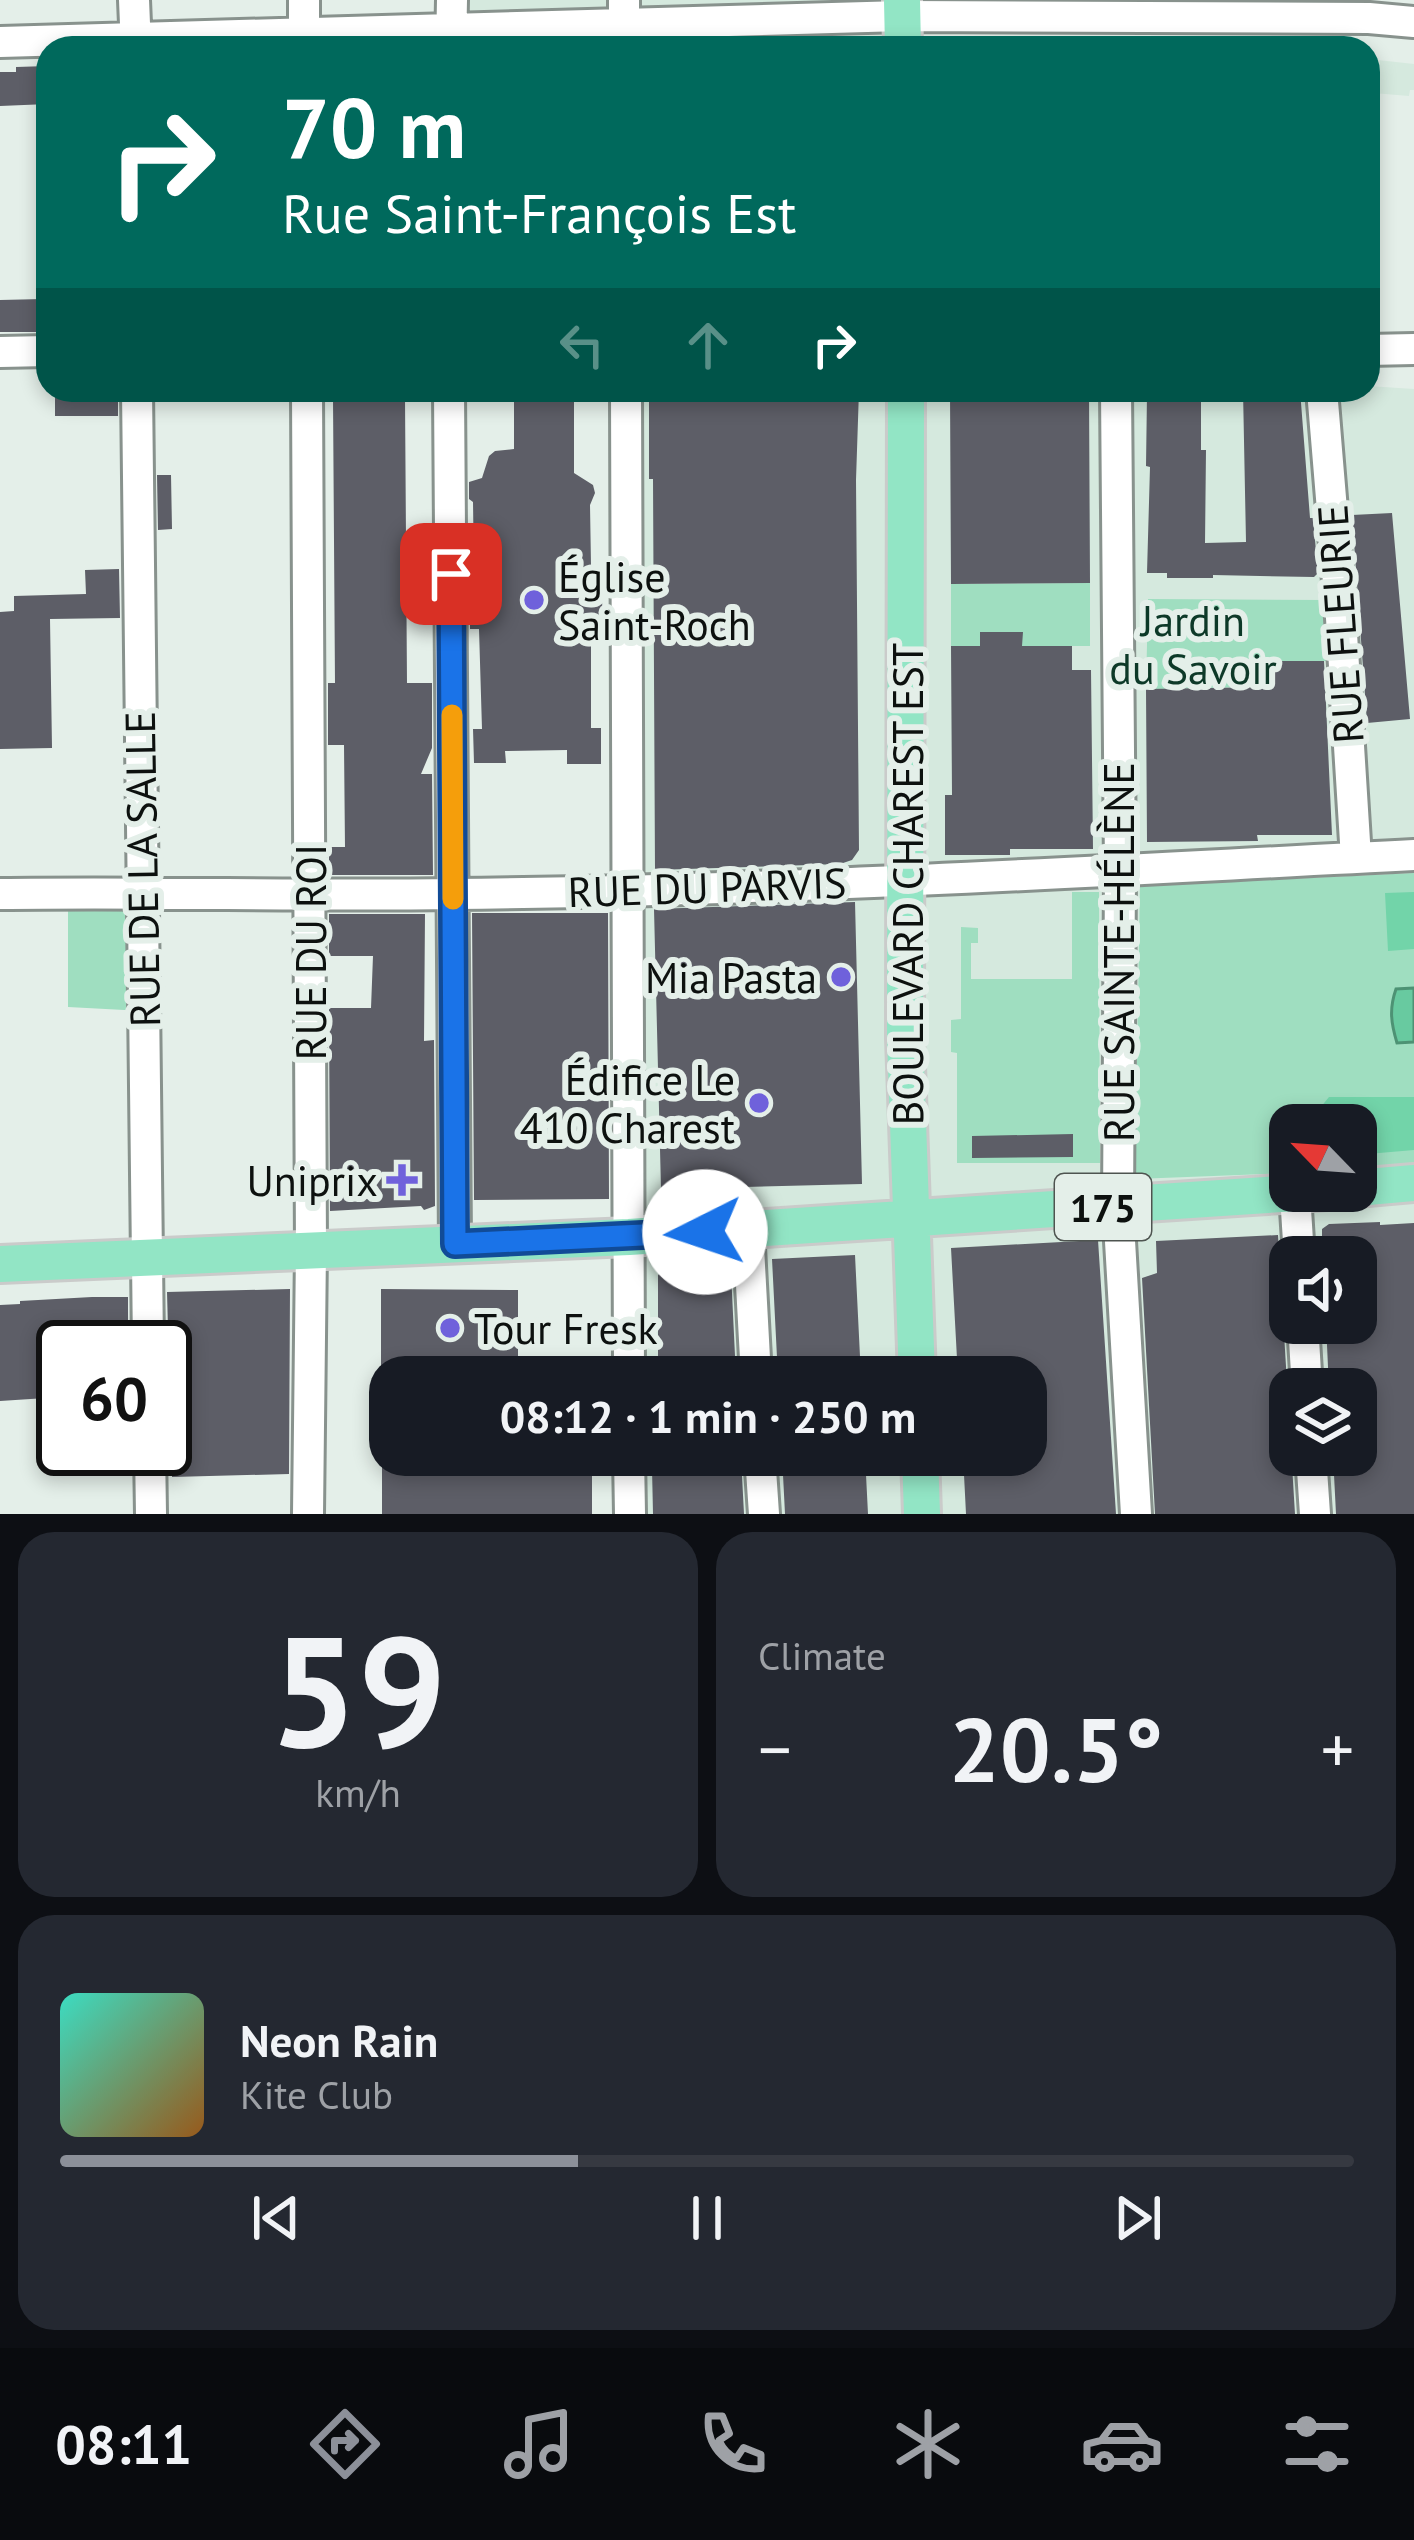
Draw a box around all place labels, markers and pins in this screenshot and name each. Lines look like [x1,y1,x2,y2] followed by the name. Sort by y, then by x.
[400,523,502,625] pin
[558,549,751,652] place label: Église Saint-Roch
[521,587,547,613] marker: Église Saint-Roch
[645,950,817,1005] place label: Mia Pasta
[828,964,854,990] marker: Mia Pasta
[520,1052,735,1155] place label: Édifice Le 410 Charest
[746,1090,772,1116] marker: Édifice Le 410 Charest
[246,1153,378,1208] place label: Uniprix
[389,1167,415,1193] marker: Uniprix
[474,1301,658,1356] place label: Tour Fresk
[437,1315,463,1341] marker: Tour Fresk

